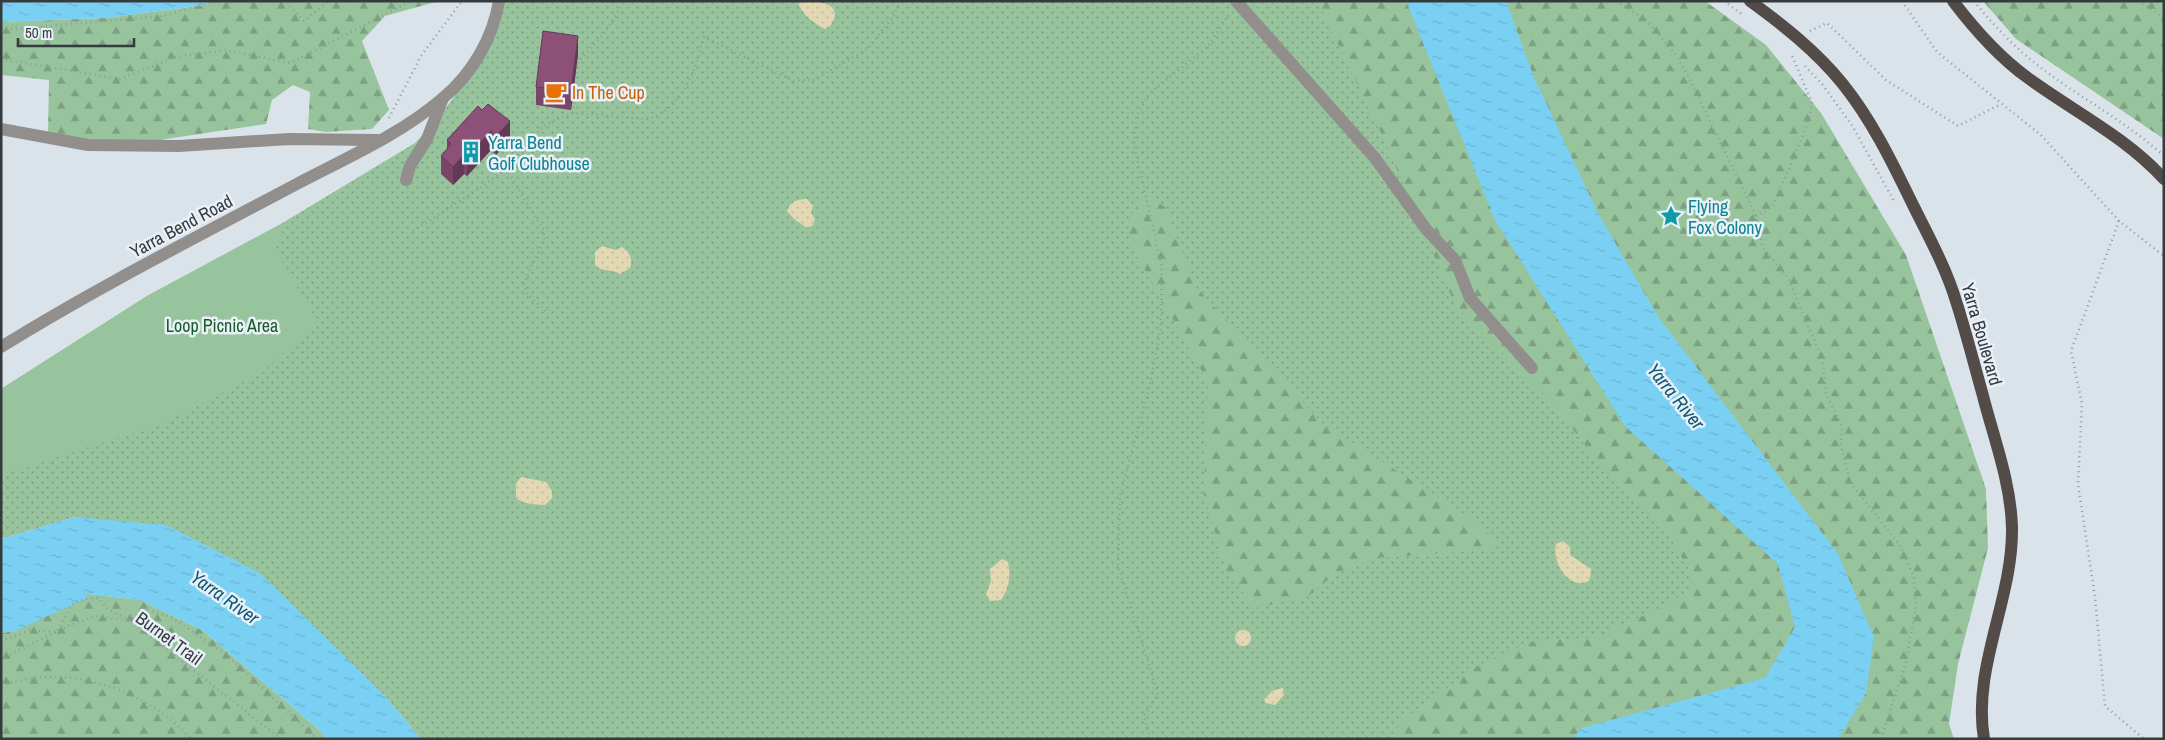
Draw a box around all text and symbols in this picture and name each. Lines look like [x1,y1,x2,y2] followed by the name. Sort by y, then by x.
[18,15,134,47] scale bar
[25,22,52,43] text: 50 m
[543,79,569,105] cafe icon: In The Cup
[572,80,645,105] place label: In The Cup
[488,130,590,176] place label: Yarra Bend Golf Clubhouse
[458,139,484,165] building icon: Yarra Bend Golf Clubhouse
[125,188,237,264] street label: Yarra Bend Road
[1688,194,1763,240] place label: Flying Fox Colony
[1658,203,1684,229] place icon: Flying Fox Colony
[1955,280,2009,388] street label: Yarra Boulevard
[166,313,278,338] park label: Loop Picnic Area
[1641,357,1711,435] water label: Yarra River
[185,564,265,631] water label: Yarra River
[131,605,207,671] street label: Burnet Trail

